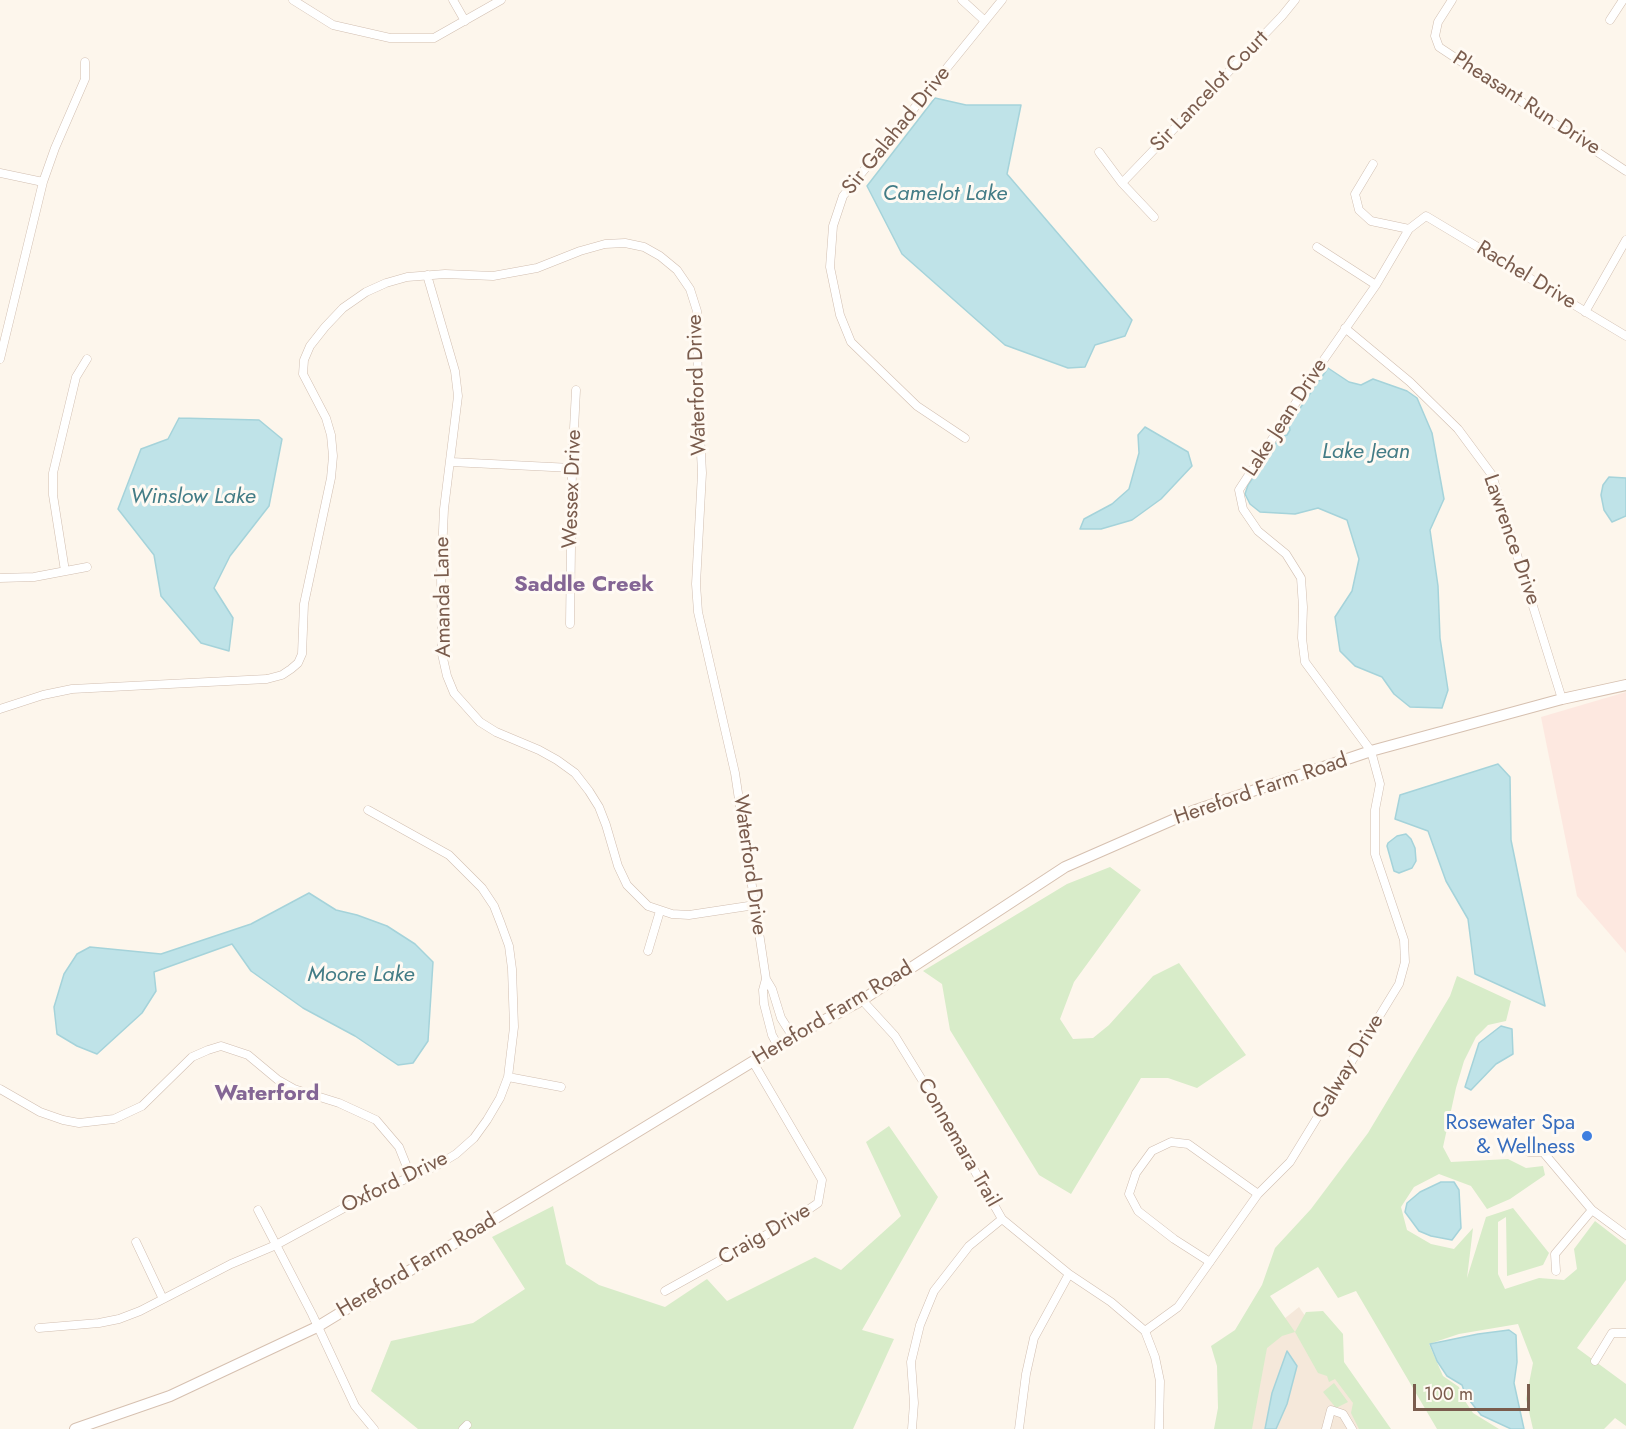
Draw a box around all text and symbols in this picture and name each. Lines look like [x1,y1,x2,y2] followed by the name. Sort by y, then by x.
[1146,26,1274,158] street label: Sir Lancelot Court
[1447,47,1605,161] street label: Pheasant Run Drive
[838,62,956,200] street label: Sir Galahad Drive
[883,182,1007,208] water label: Camelot Lake
[1472,236,1580,316] street label: Rachel Drive
[683,314,713,456] street label: Waterford Drive
[1239,354,1333,482] street label: Lake Jean Drive
[558,429,588,549] street label: Wessex Drive
[1322,440,1410,466] water label: Lake Jean
[1477,471,1545,609] street label: Lawrence Drive
[130,485,256,511] water label: Winslow Lake
[430,536,458,658] street label: Amanda Lane
[514,573,654,599] district label: Saddle Creek
[1171,749,1351,831] street label: Hereford Farm Road
[727,793,771,937] street label: Waterford Drive
[749,956,917,1072] street label: Hereford Farm Road
[307,963,415,989] water label: Moore Lake
[1308,1010,1390,1124] street label: Galway Drive
[911,1074,1005,1212] street label: Connemara Trail
[215,1082,319,1108] district label: Waterford
[1445,1111,1575,1161] place label: Rosewater Spa & Wellness
[1580,1129,1594,1143] marker: Rosewater Spa & Wellness
[338,1146,452,1220] street label: Oxford Drive
[714,1199,816,1271] street label: Craig Drive
[333,1208,501,1324] street label: Hereford Farm Road
[1416,1372,1533,1410] scale bar
[1424,1381,1473,1407] text: 100 m

